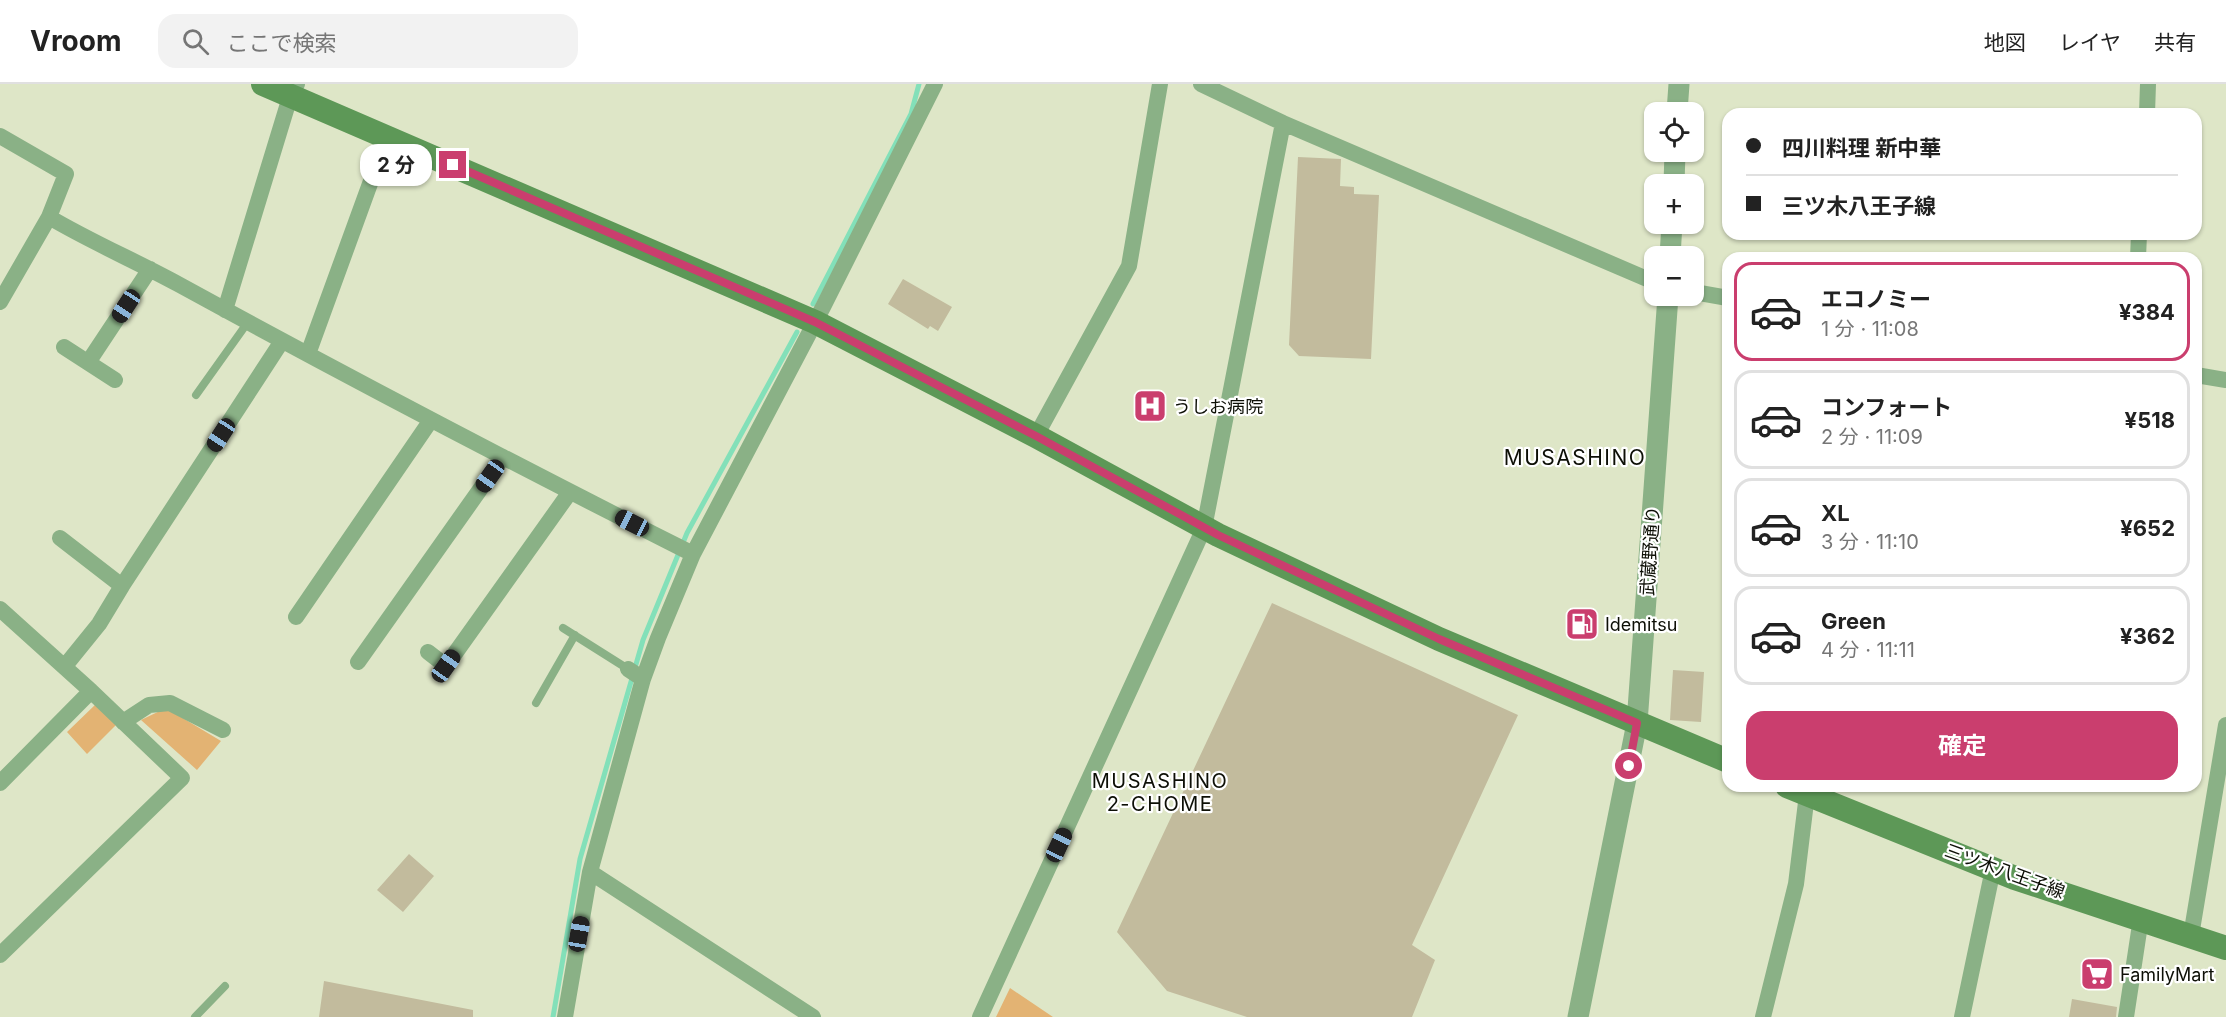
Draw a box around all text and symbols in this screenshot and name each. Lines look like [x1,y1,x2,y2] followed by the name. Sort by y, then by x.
[158,14,578,68] search box
[30,24,122,58] text: Vroom
[179,25,212,58] icon: search
[227,30,337,56] text: ここで検索
[1984,30,2026,55] text: 地図
[2059,30,2121,55] text: レイヤ
[2154,30,2196,55] text: 共有
[1644,102,1704,306] map controls
[1644,102,1704,162] button: locate
[1782,135,1941,161] text: 四川料理 新中華
[360,144,432,186] callout: 2 分
[439,151,466,178] route end
[377,153,415,177] text: 2 分
[1644,174,1704,234] button: +
[1782,193,1936,219] text: 三ツ木八王子線
[1644,246,1704,306] button: −
[1749,285,1803,339] icon: car
[109,286,143,326] car
[1821,286,1931,312] text: エコノミー
[2119,299,2175,325] text: ¥384
[1821,317,1919,341] text: 1 分 · 11:08
[1132,388,1168,424] hospital icon: うしお病院
[1749,393,1803,447] icon: car
[1821,394,1952,420] text: コンフォート
[1173,396,1263,417] place label: うしお病院
[2125,407,2175,433] text: ¥518
[204,415,238,455] car
[1821,425,1923,449] text: 2 分 · 11:09
[1504,445,1646,470] district label: MUSASHINO
[472,456,508,496] car
[1821,500,1850,526] text: XL
[1749,501,1803,555] icon: car
[1636,505,1664,597] street label: 武蔵野通り
[612,507,652,539] car
[2120,515,2175,541] text: ¥652
[1821,530,1919,554] text: 3 分 · 11:10
[1564,606,1600,642] fuel station icon: Idemitsu
[1821,608,1886,634] text: Green
[1749,609,1803,663] icon: car
[1605,614,1677,635] place label: Idemitsu
[2120,623,2175,649] text: ¥362
[1821,638,1915,662] text: 4 分 · 11:11
[428,646,464,686] car
[1746,711,2178,780] button: 確定
[1615,752,1642,779] route start
[1092,769,1228,816] district label: MUSASHINO 2-CHOME
[1043,825,1075,865] car
[1942,840,2068,902] street label: 三ツ木八王子線
[567,915,591,953] car
[2079,956,2115,992] supermarket icon: FamilyMart
[2120,964,2214,985] place label: FamilyMart

